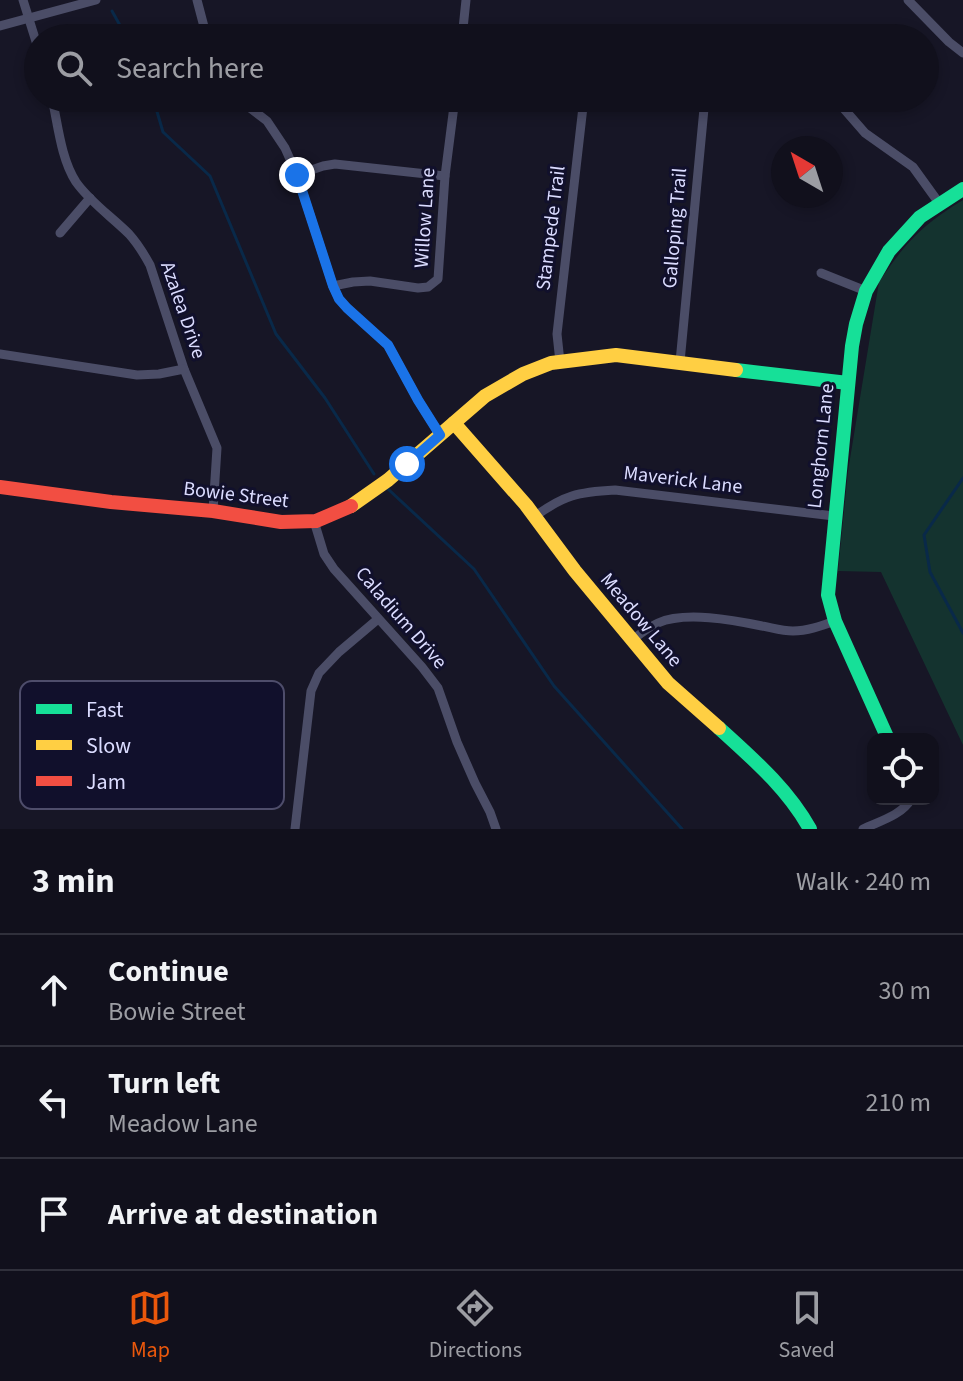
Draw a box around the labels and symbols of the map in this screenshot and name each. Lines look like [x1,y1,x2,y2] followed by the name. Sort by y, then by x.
[771,136,843,208] north arrow
[279,157,315,193] route end
[529,164,573,292] street label: Stampede Trail
[408,167,442,269] street label: Willow Lane
[656,167,694,289] street label: Galloping Trail
[153,258,213,362] street label: Azalea Drive
[801,382,841,510] street label: Longhorn Lane
[389,446,425,482] route start
[622,459,744,501] street label: Maverick Lane
[182,475,290,515] street label: Bowie Street
[349,561,453,675] street label: Caladium Drive
[593,567,689,673] street label: Meadow Lane
[20,681,284,809] legend
[86,694,124,726] text: Fast
[86,730,131,762] text: Slow
[86,766,126,798] text: Jam

